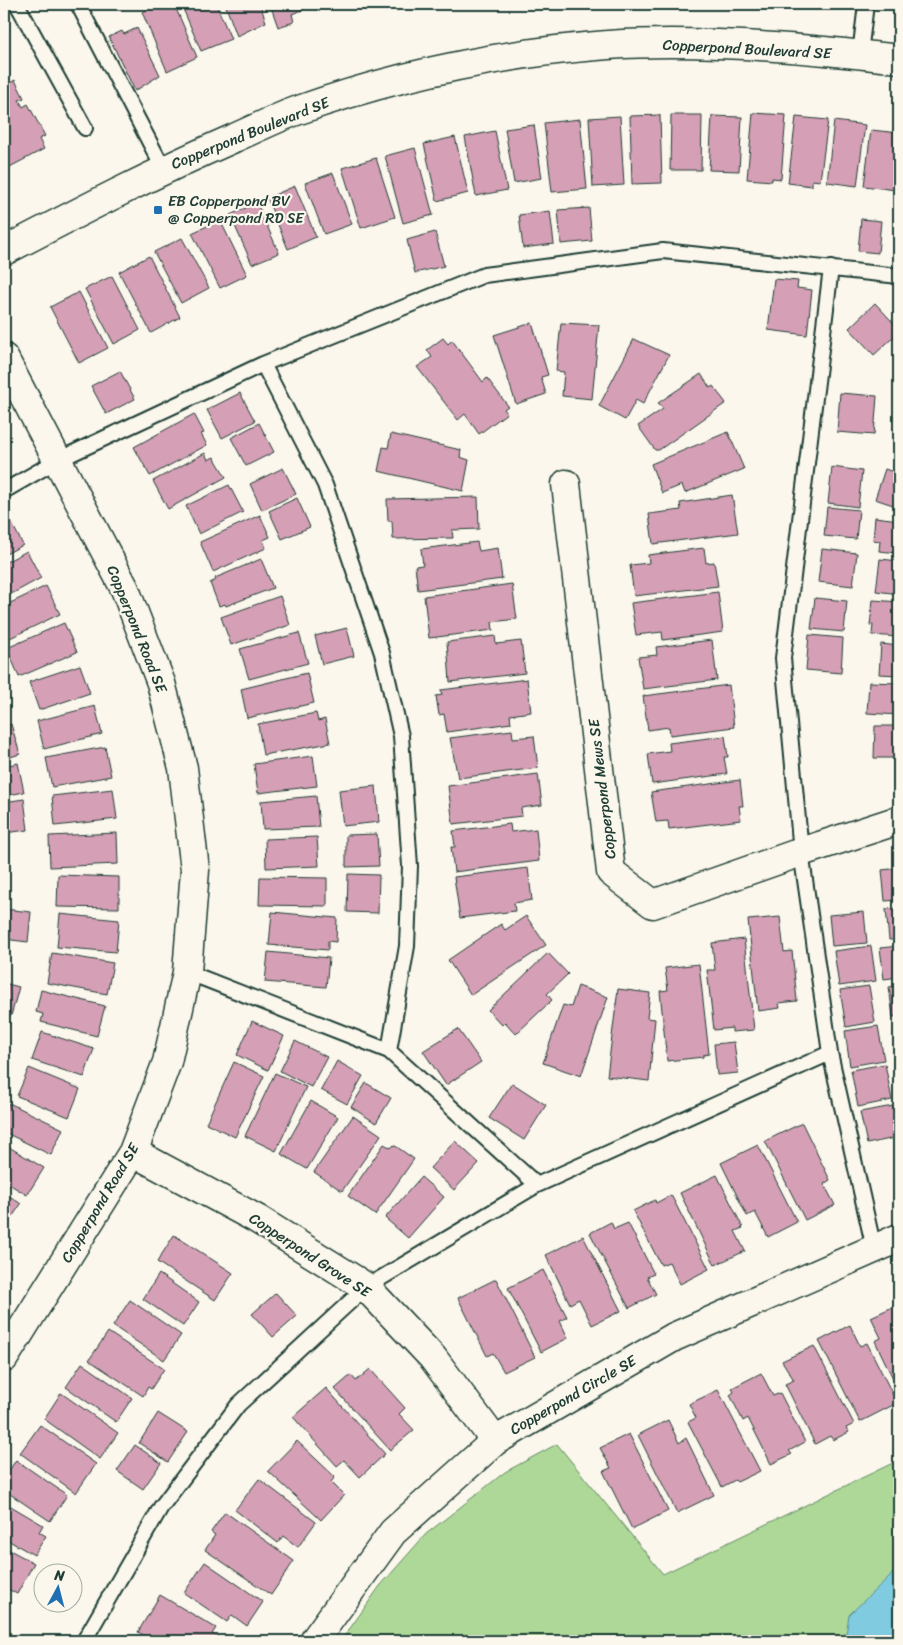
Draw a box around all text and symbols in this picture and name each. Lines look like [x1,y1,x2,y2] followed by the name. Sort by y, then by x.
[662,32,834,66] street label: Copperpond Boulevard SE
[167,89,335,177] street label: Copperpond Boulevard SE
[168,188,305,231] place label: EB Copperpond BV @ Copperpond RD SE
[152,204,164,216] marker: EB Copperpond BV @ Copperpond RD SE
[100,561,175,698] street label: Copperpond Road SE
[580,716,623,860] street label: Copperpond Mews SE
[54,1137,147,1268] street label: Copperpond Road SE
[244,1206,378,1305] street label: Copperpond Grove SE
[505,1347,643,1442] street label: Copperpond Circle SE
[32,1562,82,1612] north arrow
[52,1562,66,1589] text: N

